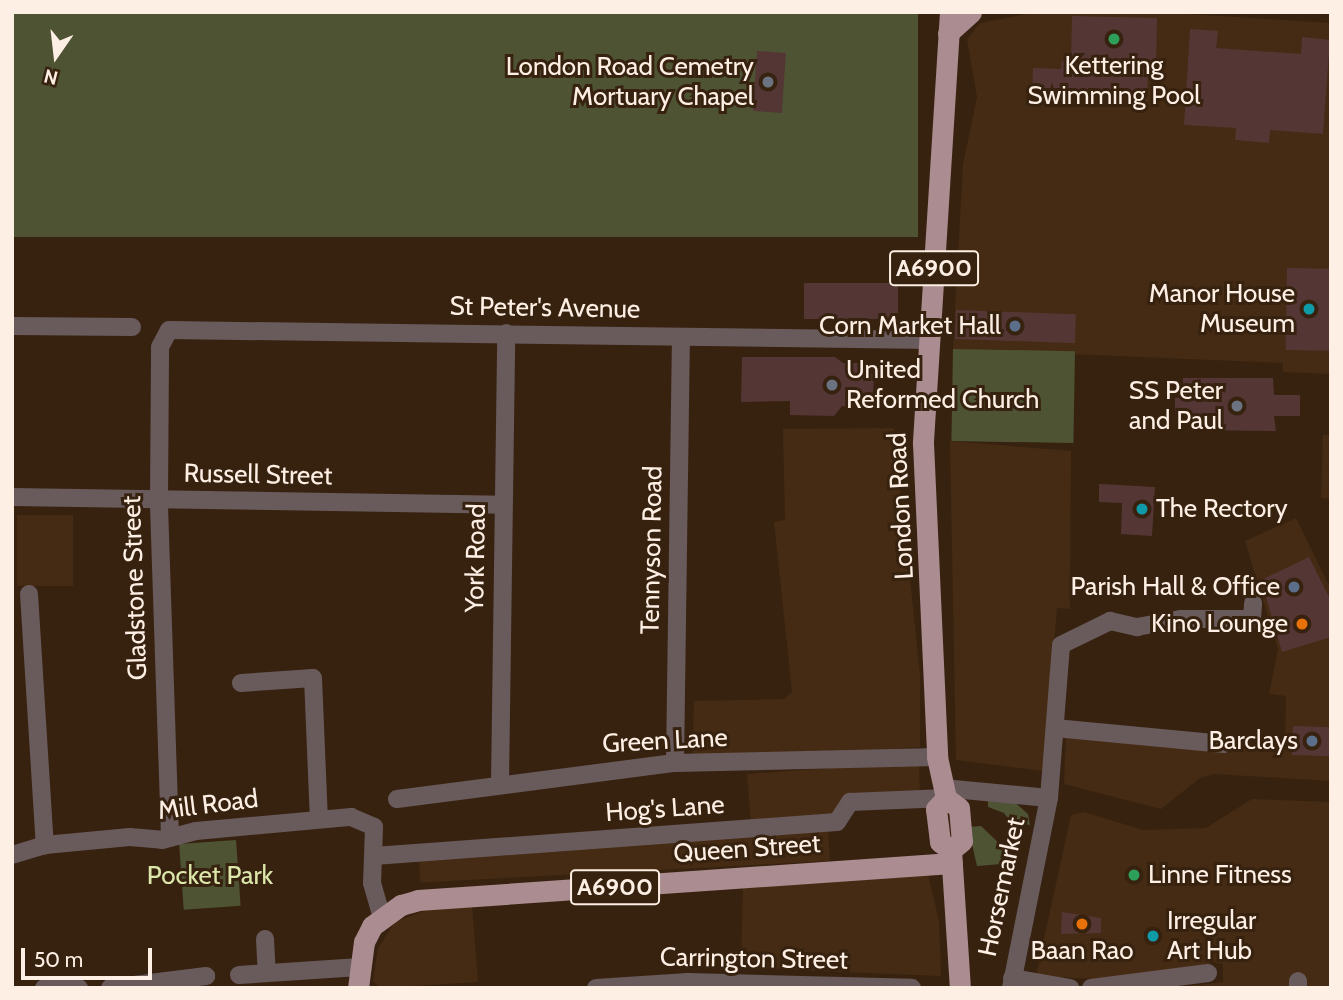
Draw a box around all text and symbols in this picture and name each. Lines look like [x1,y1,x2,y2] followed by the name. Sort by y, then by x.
[21,21,91,91] north arrow
[1106,31,1122,47] marker: Kettering Swimming Pool
[1028,50,1200,112] place label: Kettering Swimming Pool
[506,51,754,112] place label: London Road Cemetry Mortuary Chapel
[41,64,60,90] text: N
[760,74,776,90] marker: London Road Cemetry Mortuary Chapel
[888,247,979,288] road number: A6900
[1149,278,1295,340] place label: Manor House Museum
[449,291,641,325] street label: St Peter's Avenue
[1301,301,1317,317] marker: Manor House Museum
[819,310,1001,342] place label: Corn Market Hall
[1007,318,1023,334] marker: Corn Market Hall
[846,354,1039,416] place label: United Reformed Church
[1129,375,1223,436] place label: SS Peter and Paul
[824,377,840,393] marker: United Reformed Church
[1229,398,1245,414] marker: SS Peter and Paul
[882,432,920,580] street label: London Road
[183,458,333,492] street label: Russell Street
[635,465,669,635] street label: Tennyson Road
[1156,493,1288,525] place label: The Rectory
[116,495,154,681] street label: Gladstone Street
[1134,501,1150,517] marker: The Rectory
[459,503,493,613] street label: York Road
[1071,571,1280,603] place label: Parish Hall & Office
[1286,579,1302,595] marker: Parish Hall & Office
[1151,608,1288,640] place label: Kino Lounge
[1294,616,1310,632] marker: Kino Lounge
[601,722,729,760] street label: Green Lane
[1208,725,1298,757] place label: Barclays
[1304,733,1320,749] marker: Barclays
[156,783,260,827] street label: Mill Road
[604,789,726,829] street label: Hog's Lane
[972,815,1032,959] street label: Horsemarket
[672,828,822,870] street label: Queen Street
[1148,859,1292,891] place label: Linne Fitness
[147,860,273,892] park label: Pocket Park
[570,866,660,908] road number: A6900
[1126,867,1142,883] marker: Linne Fitness
[1167,905,1256,967] place label: Irregular Art Hub
[1074,916,1090,932] marker: Baan Rao
[1145,928,1161,944] marker: Irregular Art Hub
[24,934,156,978] scale bar
[1030,935,1134,967] place label: Baan Rao
[660,942,848,976] street label: Carrington Street
[34,947,83,972] text: 50 m

